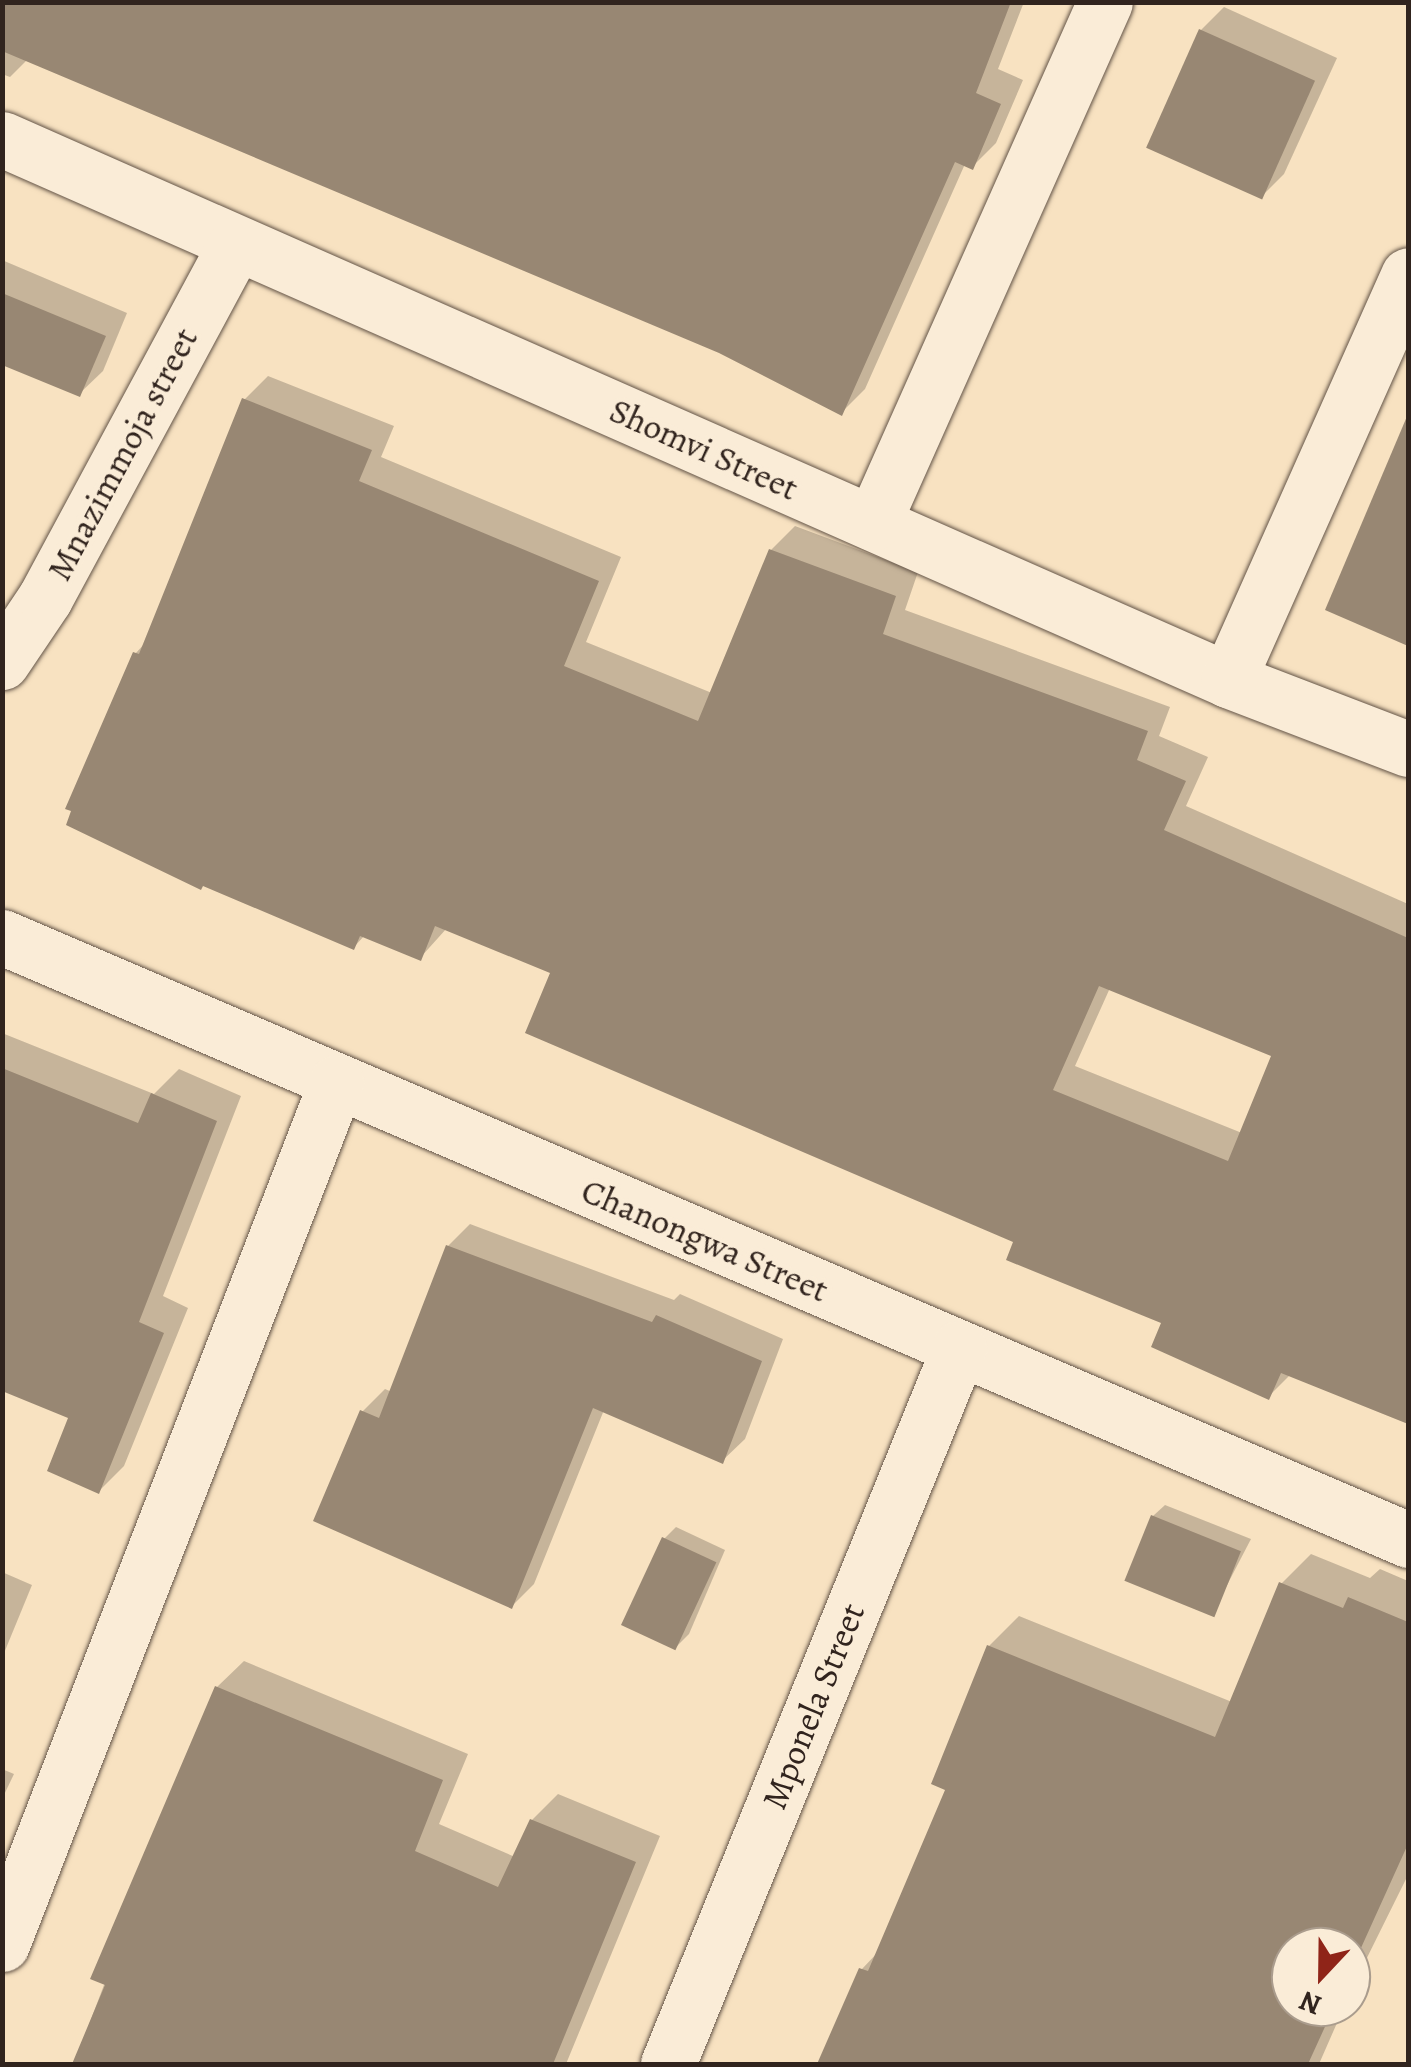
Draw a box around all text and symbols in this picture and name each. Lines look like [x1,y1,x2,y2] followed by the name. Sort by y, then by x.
[38,321,206,587] street label: Mnazimmoja street
[604,389,804,509] street label: Shomvi Street
[575,1169,835,1311] street label: Chanongwa Street
[753,1597,873,1815] street label: Mponela Street
[1271,1927,1371,2027] north arrow
[1294,1982,1327,2024] text: N

